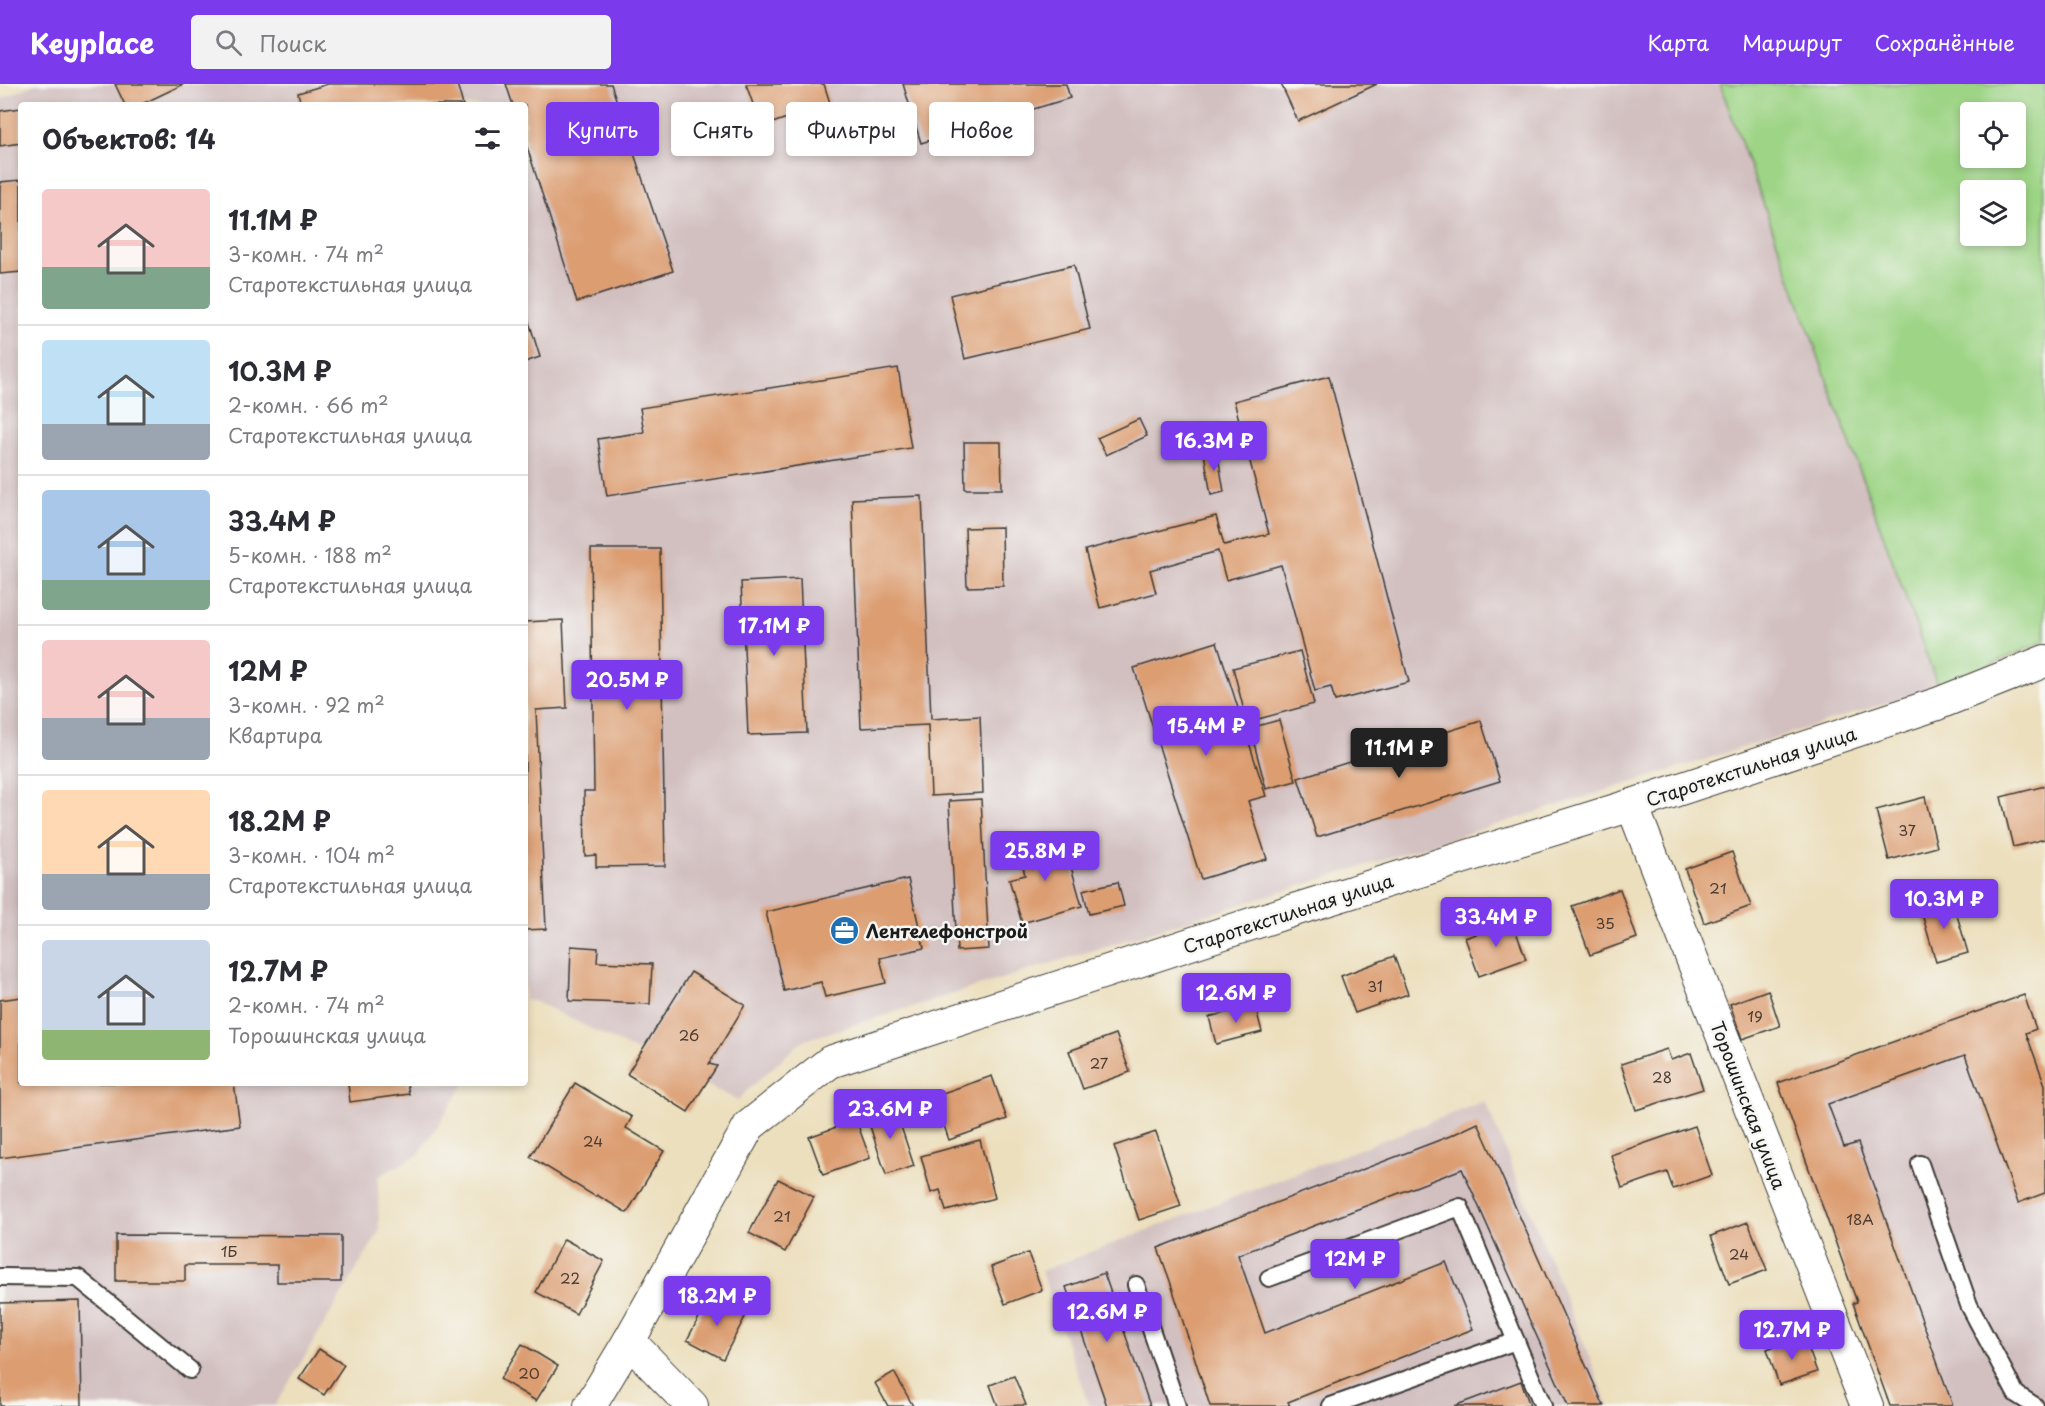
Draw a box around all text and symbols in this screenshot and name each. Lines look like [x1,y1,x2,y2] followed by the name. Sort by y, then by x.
[191,15,611,69] search box
[30,21,155,64] text: Keyplace
[212,26,245,59] icon: search
[260,26,326,59] text: Поиск
[1648,26,1709,58] text: Карта
[1742,26,1842,58] text: Маршрут
[1875,26,2015,58] text: Сохранённые
[546,102,659,156] chip: Купить
[671,102,774,156] chip: Снять
[786,102,917,156] chip: Фильтры
[929,102,1034,156] chip: Новое
[1960,102,2026,246] map controls
[1960,102,2026,168] button: locate
[42,119,216,158] text: Объектов: 14
[471,122,504,155] icon: filters
[1960,180,2026,246] button: layers
[228,200,317,239] text: 11.1M ₽
[90,213,162,285] icon: home
[228,239,384,269] text: 3-комн. · 74 m²
[228,269,472,299] text: Старотекстильная улица
[228,351,332,390] text: 10.3M ₽
[90,364,162,436] icon: home
[228,390,389,420] text: 2-комн. · 66 m²
[228,420,472,450] text: Старотекстильная улица
[1159,421,1269,472] pin: 16.3M ₽
[1175,425,1253,455] text: 16.3M ₽
[228,501,336,540] text: 33.4M ₽
[90,514,162,586] icon: home
[228,540,392,570] text: 5-комн. · 188 m²
[228,570,472,600] text: Старотекстильная улица
[719,606,829,657] pin: 17.1M ₽
[738,610,810,640] text: 17.1M ₽
[228,651,307,690] text: 12M ₽
[572,660,682,711] pin: 20.5M ₽
[90,664,162,736] icon: home
[585,664,669,694] text: 20.5M ₽
[228,690,385,720] text: 3-комн. · 92 m²
[1151,706,1261,757] pin: 15.4M ₽
[1167,710,1245,740] text: 15.4M ₽
[1642,719,1860,813] street label: Старотекстильная улица
[228,720,322,750] text: Квартира
[1344,728,1454,779] pin: 11.1M ₽
[1365,732,1433,762] text: 11.1M ₽
[228,801,331,840] text: 18.2M ₽
[90,814,162,886] icon: home
[1898,818,1916,841] house number: 37
[990,831,1100,882] pin: 25.8M ₽
[1004,835,1086,865] text: 25.8M ₽
[228,840,395,870] text: 3-комн. · 104 m²
[1179,866,1397,960] street label: Старотекстильная улица
[228,870,472,900] text: Старотекстильная улица
[1709,876,1727,899] house number: 21
[1889,879,1999,930] pin: 10.3M ₽
[1904,883,1984,913] text: 10.3M ₽
[1441,897,1551,948] pin: 33.4M ₽
[1455,901,1537,931] text: 33.4M ₽
[1595,911,1615,934] house number: 35
[829,914,861,946] office icon: Лентелефонстрой
[866,917,1028,944] place label: Лентелефонстрой
[228,951,328,990] text: 12.7M ₽
[90,964,162,1036] icon: home
[1181,973,1291,1024] pin: 12.6M ₽
[1367,974,1383,997] house number: 31
[1196,977,1276,1007] text: 12.6M ₽
[228,990,385,1020] text: 2-комн. · 74 m²
[1747,1004,1763,1027] house number: 19
[1704,1017,1794,1194] street label: Торошинская улица
[228,1020,426,1050] text: Торошинская улица
[679,1023,699,1046] house number: 26
[1090,1051,1109,1074] house number: 27
[1652,1065,1672,1088] house number: 28
[835,1089,945,1140] pin: 23.6M ₽
[848,1093,932,1123] text: 23.6M ₽
[583,1129,603,1152] house number: 24
[773,1204,791,1227] house number: 21
[1846,1207,1874,1230] house number: 18А
[221,1239,237,1262] house number: 1Б
[1313,1239,1397,1290] pin: 12M ₽
[1729,1242,1749,1265] house number: 24
[1324,1243,1386,1273] text: 12M ₽
[560,1266,580,1289] house number: 22
[662,1276,772,1327] pin: 18.2M ₽
[677,1280,757,1310] text: 18.2M ₽
[1052,1292,1162,1343] pin: 12.6M ₽
[1067,1296,1147,1326] text: 12.6M ₽
[1737,1310,1847,1361] pin: 12.7M ₽
[1754,1314,1830,1344] text: 12.7M ₽
[518,1361,540,1384] house number: 20

